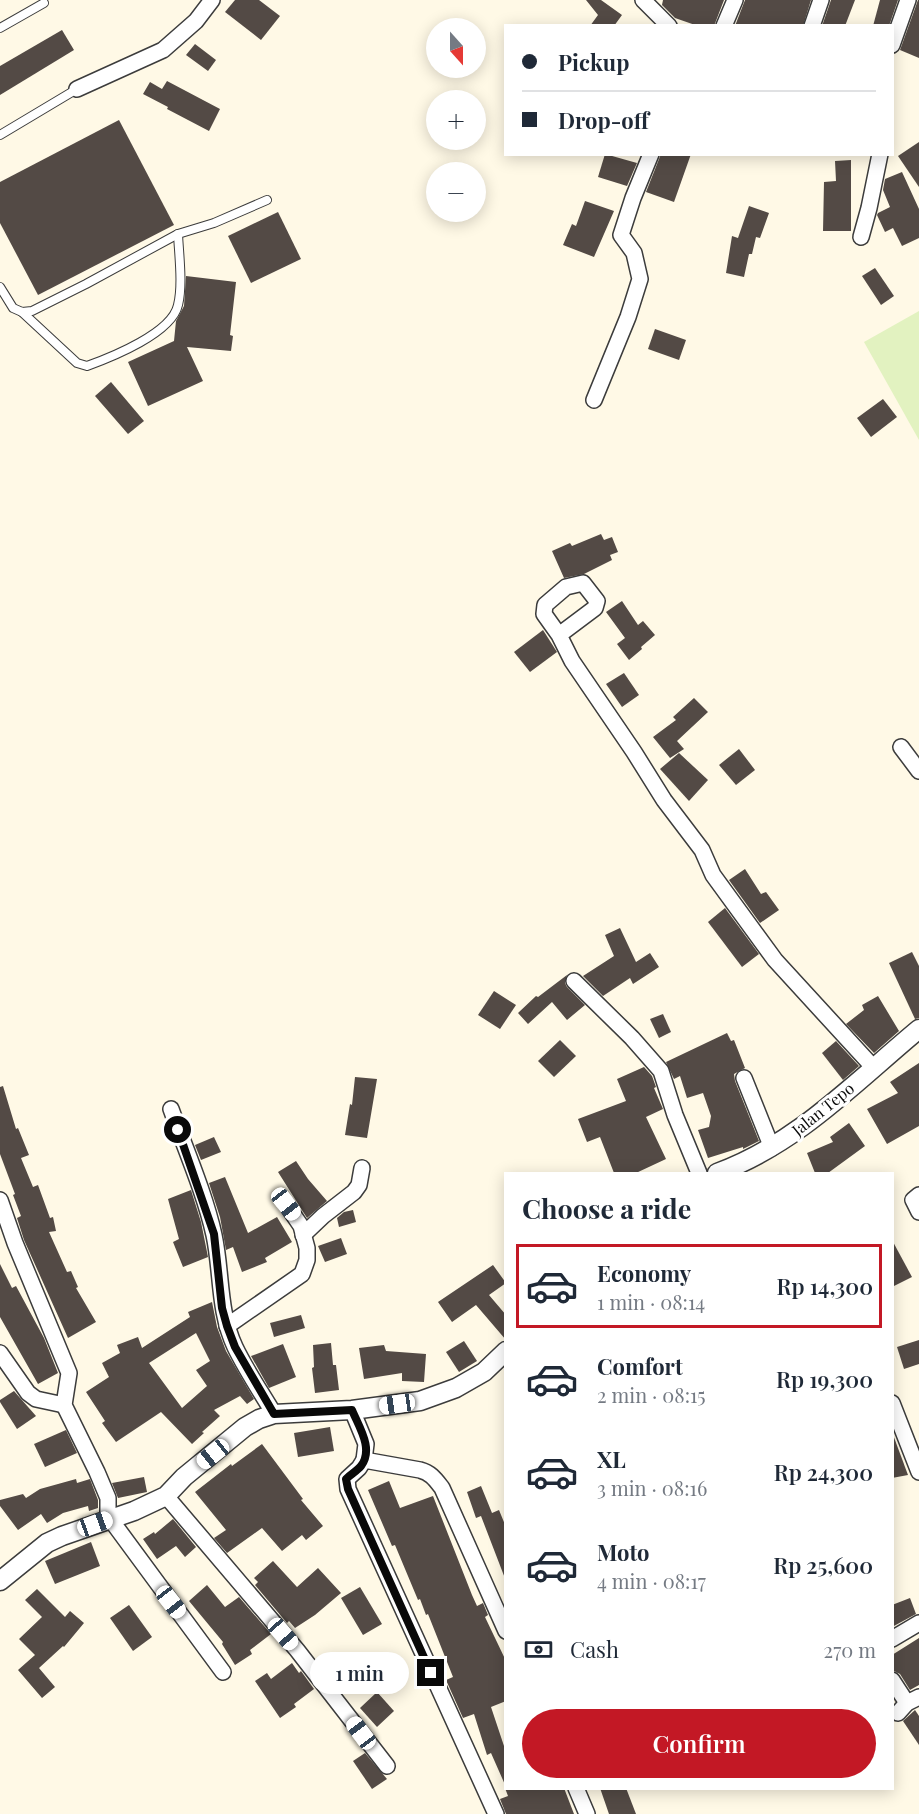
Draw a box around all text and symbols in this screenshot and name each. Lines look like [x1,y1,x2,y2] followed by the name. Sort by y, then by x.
[426,18,486,78] north arrow
[426,18,486,222] map controls
[558,47,629,77] text: Pickup
[426,90,486,150] button: +
[558,105,649,135] text: Drop-off
[426,162,486,222] button: −
[787,1077,858,1141] street label: Jalan Tepo
[164,1116,191,1143] route start
[268,1184,304,1224] car
[522,1190,691,1226] text: Choose a ride
[597,1258,691,1288] text: Economy
[525,1259,579,1313] icon: car
[777,1271,873,1301] text: Rp 14,300
[597,1288,705,1315] text: 1 min · 08:14
[597,1351,683,1381] text: Comfort
[525,1352,579,1406] icon: car
[776,1364,873,1394] text: Rp 19,300
[597,1381,706,1408] text: 2 min · 08:15
[378,1393,416,1415] car
[193,1436,233,1472] car
[597,1444,626,1474] text: XL
[525,1445,579,1499] icon: car
[774,1457,873,1487] text: Rp 24,300
[597,1474,707,1501] text: 3 min · 08:16
[75,1509,115,1539] car
[597,1537,650,1567] text: Moto
[525,1538,579,1592] icon: car
[773,1550,873,1580] text: Rp 25,600
[597,1567,706,1594] text: 4 min · 08:17
[153,1582,189,1622] car
[264,1615,302,1653] car
[522,1633,555,1666] icon: cash
[570,1634,619,1664] text: Cash
[824,1636,876,1663] text: 270 m
[311,1652,410,1694] callout: 1 min
[335,1659,384,1686] text: 1 min
[417,1659,444,1686] route end
[522,1709,876,1778] button: Confirm
[343,1713,379,1753] car

